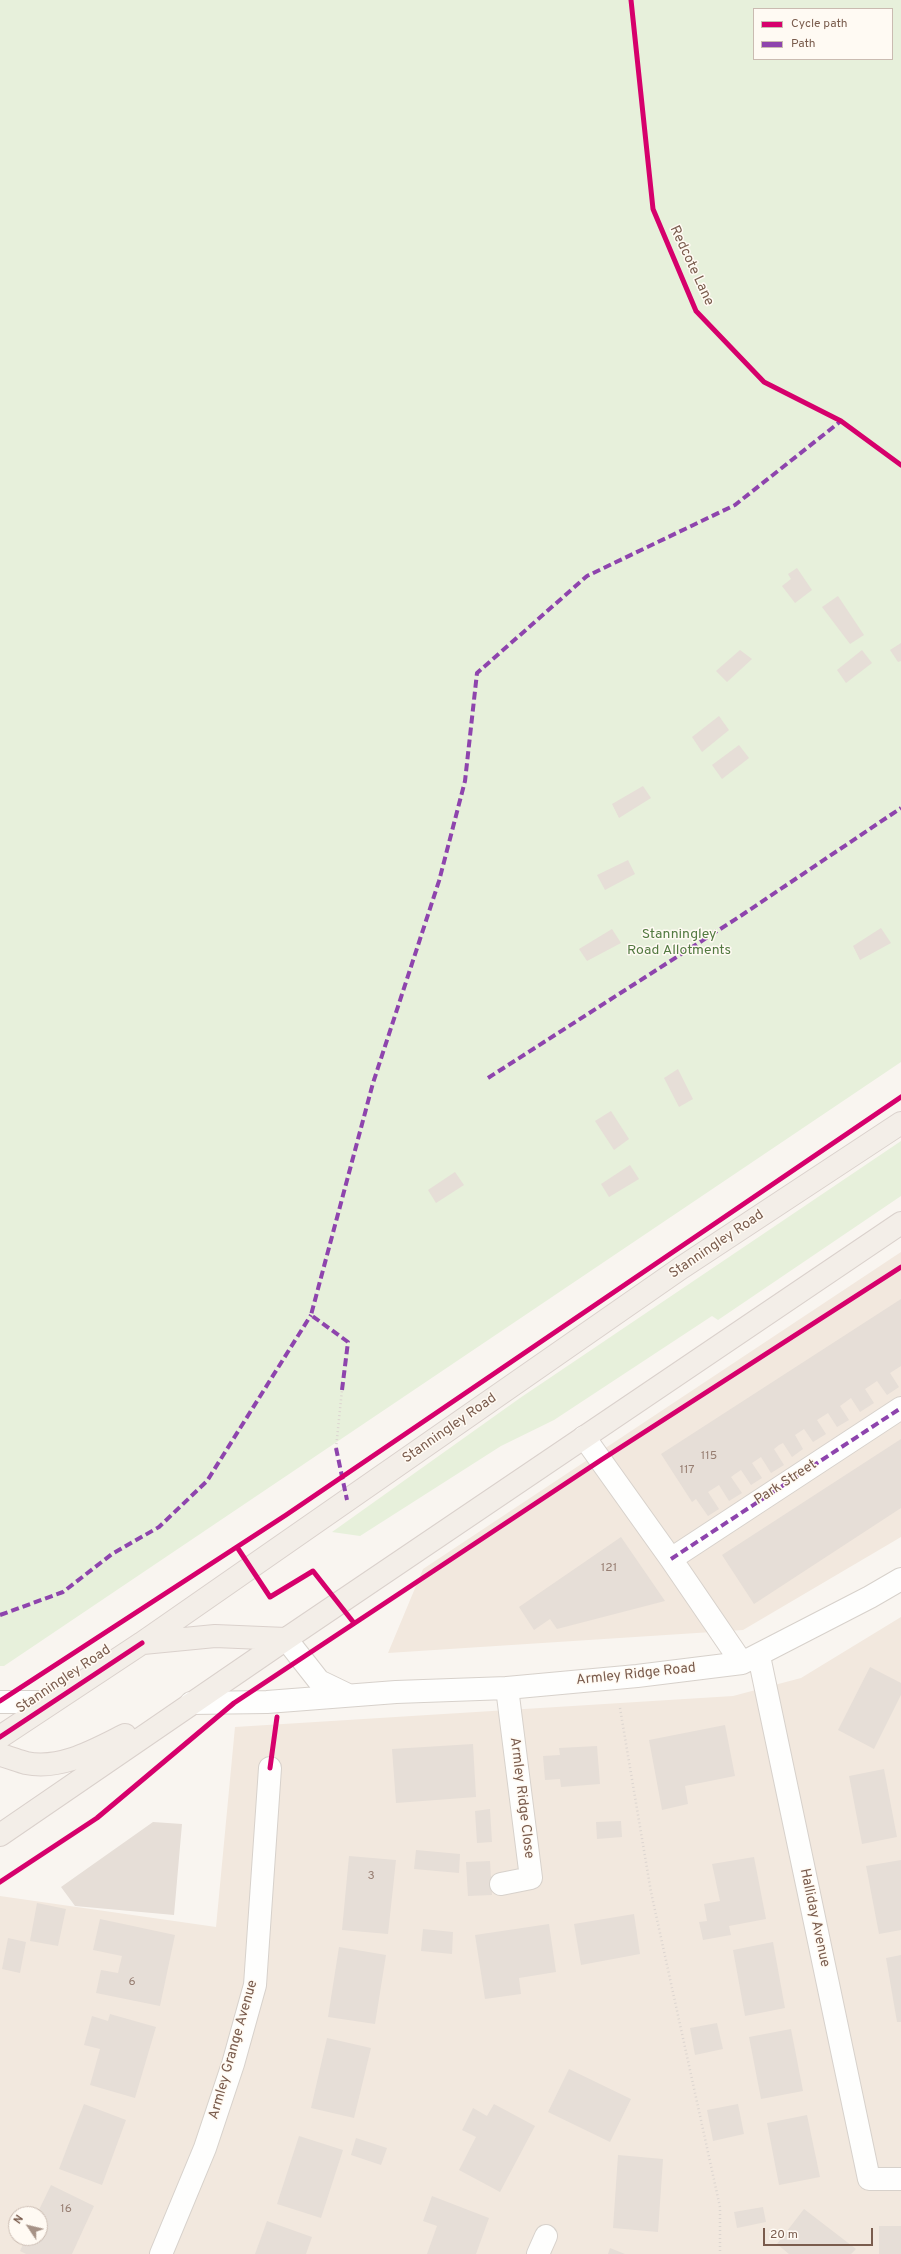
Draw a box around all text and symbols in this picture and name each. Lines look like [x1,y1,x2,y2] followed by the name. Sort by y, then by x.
[753,8,893,60] legend
[791,16,848,32] text: Cycle path
[791,36,816,52] text: Path
[665,223,717,309] street label: Redcote Lane
[627,927,731,960] park label: Stanningley Road Allotments
[667,1207,767,1283] street label: Stanningley Road
[400,1390,500,1468] street label: Stanningley Road
[701,1450,717,1464] house number: 115
[752,1457,820,1509] street label: Park Street
[679,1464,695,1478] house number: 117
[601,1562,617,1576] house number: 121
[14,1642,114,1718] street label: Stanningley Road
[575,1660,697,1690] street label: Armley Ridge Road
[505,1736,537,1860] street label: Armley Ridge Close
[795,1867,833,1969] street label: Halliday Avenue
[367,1870,375,1884] house number: 3
[128,1976,136,1990] house number: 6
[206,1978,262,2122] street label: Armley Grange Avenue
[60,2203,72,2217] house number: 16
[8,2206,48,2246] north arrow
[11,2212,27,2227] text: N
[765,2220,875,2246] scale bar
[770,2227,798,2243] text: 20 m

